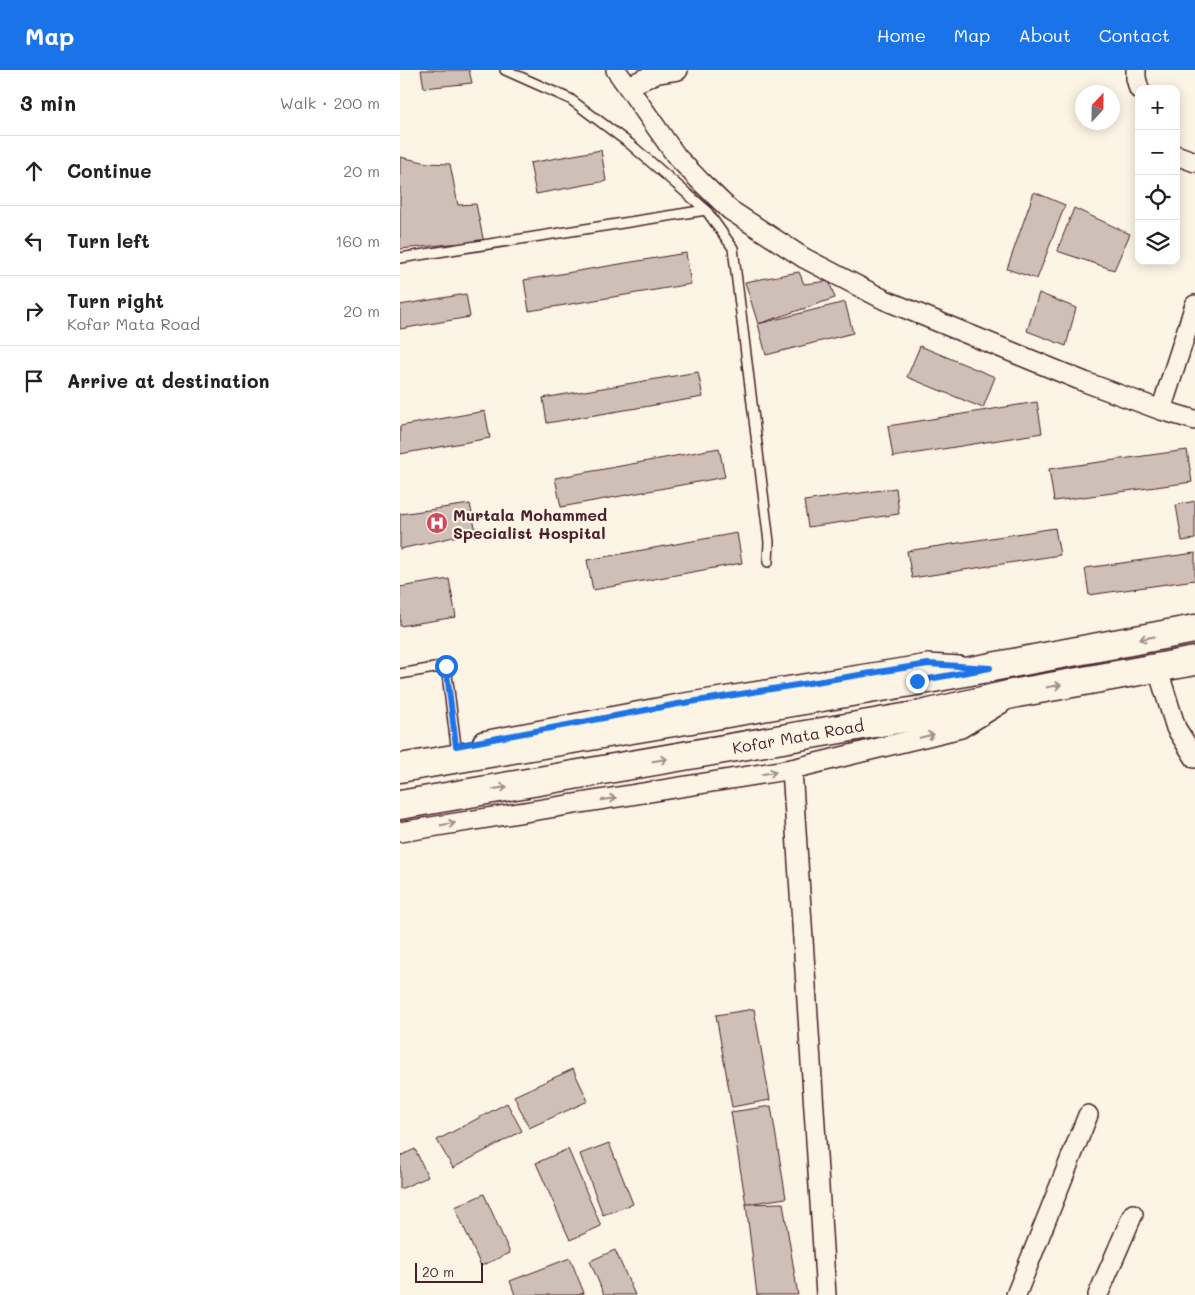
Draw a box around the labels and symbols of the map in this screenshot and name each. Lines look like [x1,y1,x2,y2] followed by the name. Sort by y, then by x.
[1075,85,1120,130] north arrow
[453,504,607,543] place label: Murtala Mohammed Specialist Hospital
[425,511,449,535] hospital icon: Murtala Mohammed Specialist Hospital
[1140,634,1156,644] one-way arrow
[435,655,458,678] route start
[906,670,929,693] route end
[1046,681,1062,690] one-way arrow
[731,714,865,758] street label: Kofar Mata Road
[919,731,935,740] one-way arrow
[651,755,667,765] one-way arrow
[761,768,777,778] one-way arrow
[491,782,507,792] one-way arrow
[600,793,616,803] one-way arrow
[440,819,456,829] one-way arrow
[415,1260,482,1283] scale bar

